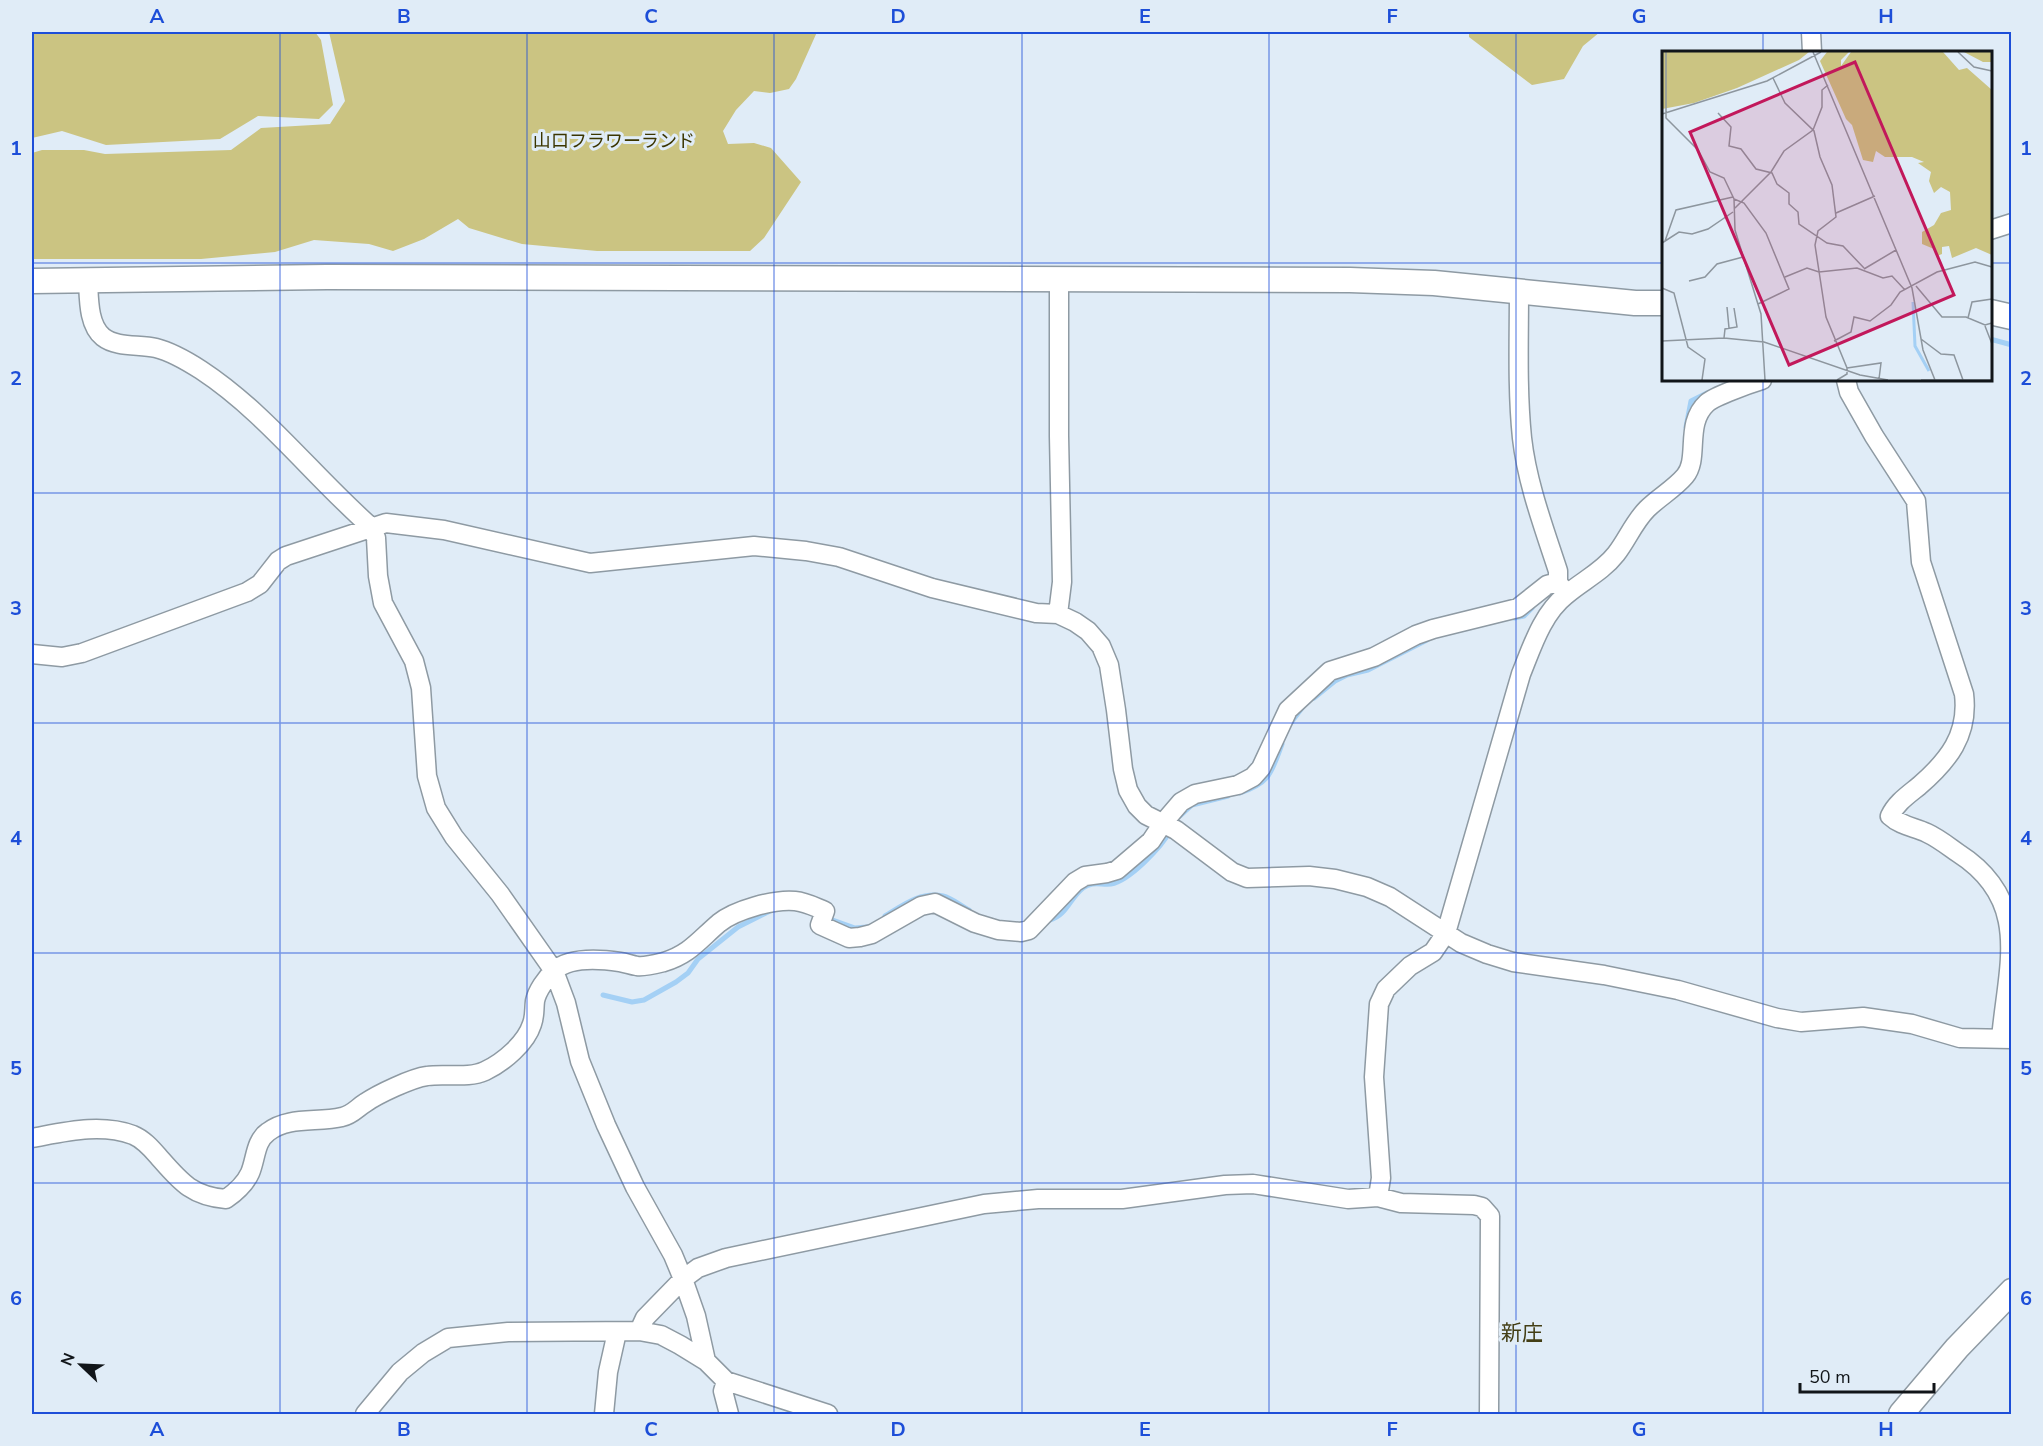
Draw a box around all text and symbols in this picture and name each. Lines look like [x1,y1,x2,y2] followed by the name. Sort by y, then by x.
[150,3,165,30] text: A
[397,3,411,30] text: B
[644,3,658,30] text: C
[890,3,906,30] text: D
[1139,3,1151,30] text: E
[1386,3,1398,30] text: F
[1632,3,1646,30] text: G
[1878,3,1894,30] text: H
[1662,51,1992,381] inset map
[533,129,695,153] park label: 山口フラワーランド
[10,135,22,162] text: 1
[2020,135,2032,162] text: 1
[10,365,22,392] text: 2
[2020,365,2032,392] text: 2
[10,595,22,622] text: 3
[2020,595,2032,622] text: 3
[10,825,22,852] text: 4
[2020,825,2032,852] text: 4
[10,1055,22,1082] text: 5
[2020,1055,2032,1082] text: 5
[10,1285,22,1312] text: 6
[2020,1285,2032,1312] text: 6
[1501,1319,1543,1347] district label: 新庄
[51,1335,111,1395] north arrow
[56,1350,81,1369] text: N
[1800,1356,1934,1394] scale bar
[1809,1365,1851,1389] text: 50 m
[150,1416,165,1443] text: A
[397,1416,411,1443] text: B
[644,1416,658,1443] text: C
[890,1416,906,1443] text: D
[1139,1416,1151,1443] text: E
[1386,1416,1398,1443] text: F
[1632,1416,1646,1443] text: G
[1878,1416,1894,1443] text: H

